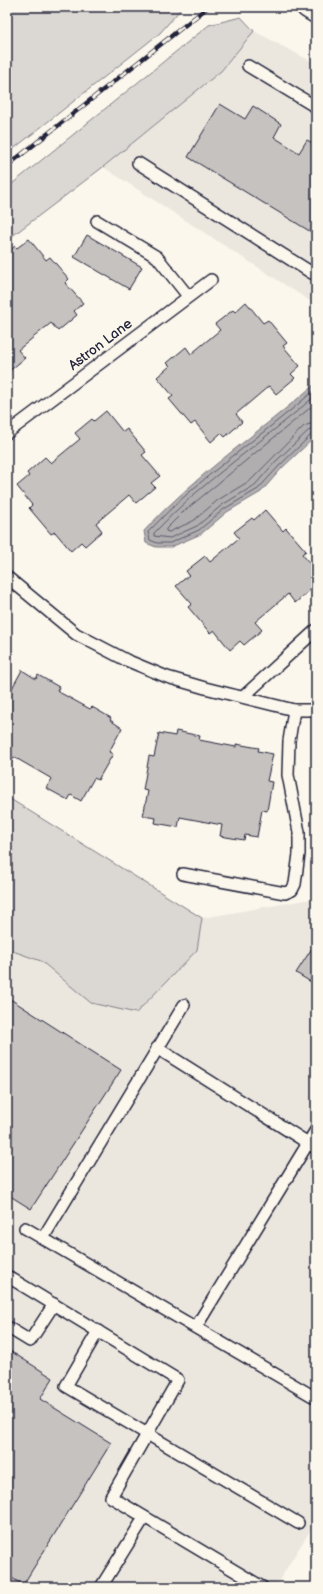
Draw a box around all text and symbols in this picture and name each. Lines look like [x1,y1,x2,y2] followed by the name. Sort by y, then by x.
[65,315,136,374] street label: Astron Lane

